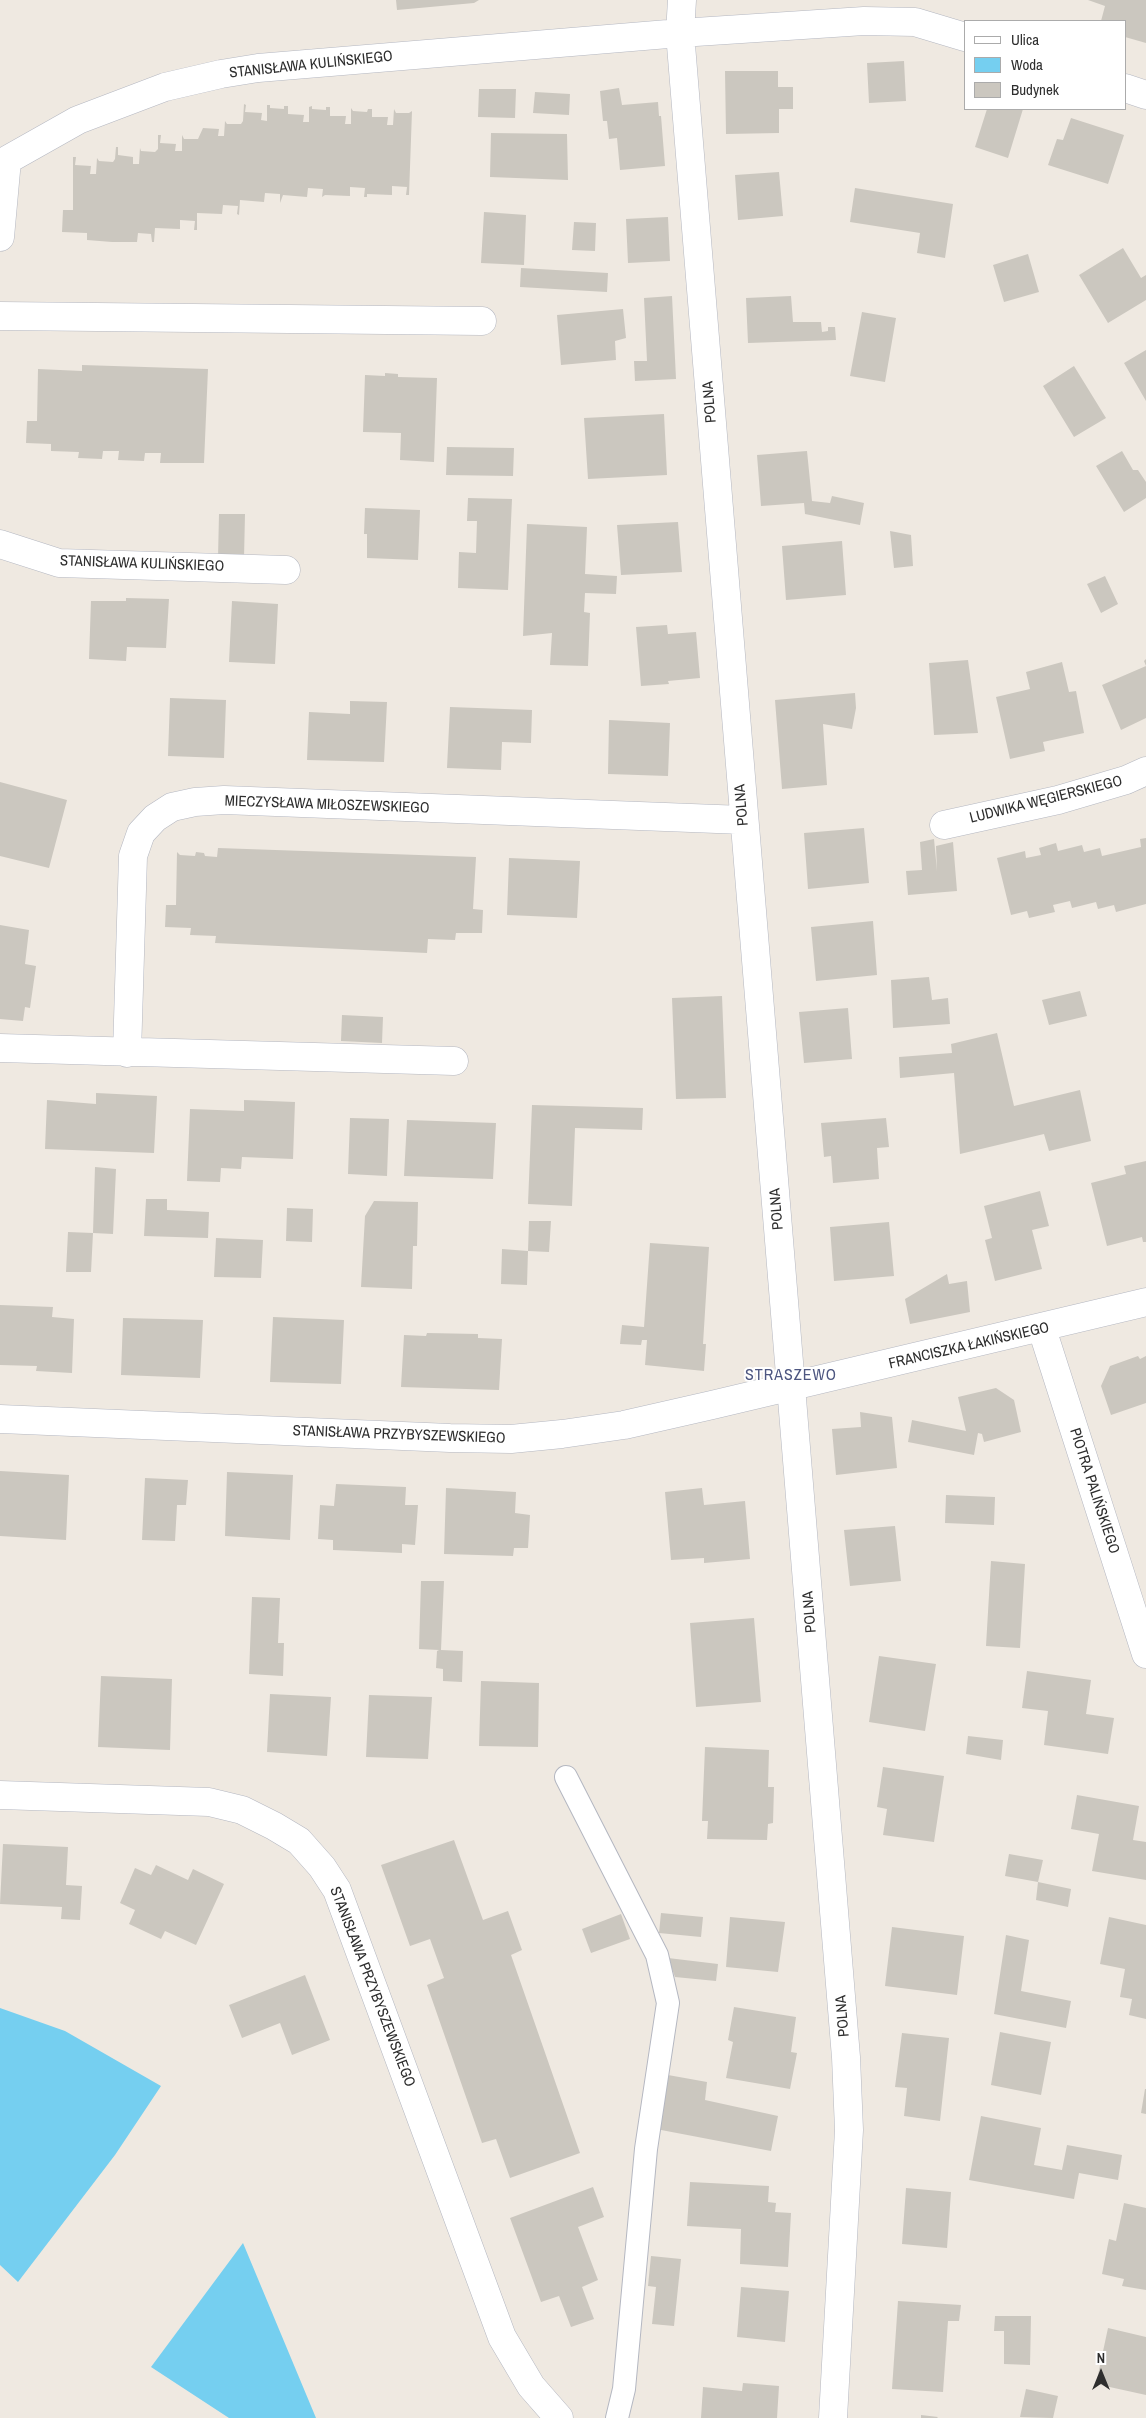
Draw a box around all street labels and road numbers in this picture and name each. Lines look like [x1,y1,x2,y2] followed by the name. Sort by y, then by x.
[228,47,394,83] street label: STANISŁAWA KULIŃSKIEGO
[699,380,721,424] street label: POLNA
[60,552,224,576] street label: STANISŁAWA KULIŃSKIEGO
[968,772,1124,828] street label: LUDWIKA WĘGIERSKIEGO
[731,783,753,827] street label: POLNA
[224,792,430,818] street label: MIECZYSŁAWA MIŁOSZEWSKIEGO
[766,1187,788,1231] street label: POLNA
[887,1319,1051,1373] street label: FRANCISZKA ŁAKIŃSKIEGO
[292,1422,506,1448] street label: STANISŁAWA PRZYBYSZEWSKIEGO
[1065,1426,1123,1556] street label: PIOTRA PALIŃSKIEGO
[799,1590,821,1634] street label: POLNA
[325,1884,419,2090] street label: STANISŁAWA PRZYBYSZEWSKIEGO
[832,1994,854,2038] street label: POLNA

